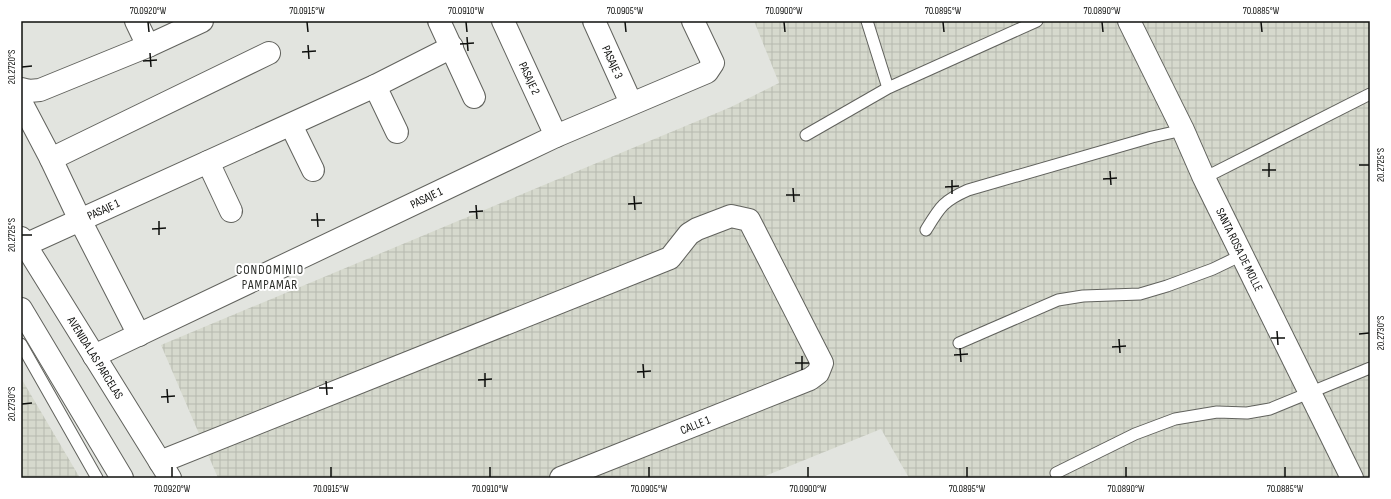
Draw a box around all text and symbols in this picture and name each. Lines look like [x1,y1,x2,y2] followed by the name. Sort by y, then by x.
[130,5,167,17] text: 70.0920°W
[289,5,325,17] text: 70.0915°W
[448,5,485,17] text: 70.0910°W
[607,5,644,17] text: 70.0905°W
[766,5,803,17] text: 70.0900°W
[925,5,962,17] text: 70.0895°W
[1084,5,1121,17] text: 70.0890°W
[1243,5,1280,17] text: 70.0885°W
[598,43,626,81] street label: PASAJE 3
[6,50,18,84] text: 20.2720°S
[515,60,543,97] street label: PASAJE 2
[1375,148,1387,182] text: 20.2725°S
[408,184,446,212] street label: PASAJE 1
[85,196,123,224] street label: PASAJE 1
[1212,206,1266,294] street label: SANTA ROSA DE MOLLE
[6,218,18,252] text: 20.2725°S
[236,262,304,293] district label: CONDOMINIO PAMPAMAR
[63,313,126,402] street label: AVENIDA LAS PARCELAS
[1375,316,1387,350] text: 20.2730°S
[6,387,18,421] text: 20.2730°S
[678,412,713,438] street label: CALLE 1
[154,483,191,495] text: 70.0920°W
[313,483,349,495] text: 70.0915°W
[472,483,509,495] text: 70.0910°W
[631,483,668,495] text: 70.0905°W
[790,483,827,495] text: 70.0900°W
[949,483,986,495] text: 70.0895°W
[1108,483,1145,495] text: 70.0890°W
[1267,483,1304,495] text: 70.0885°W

